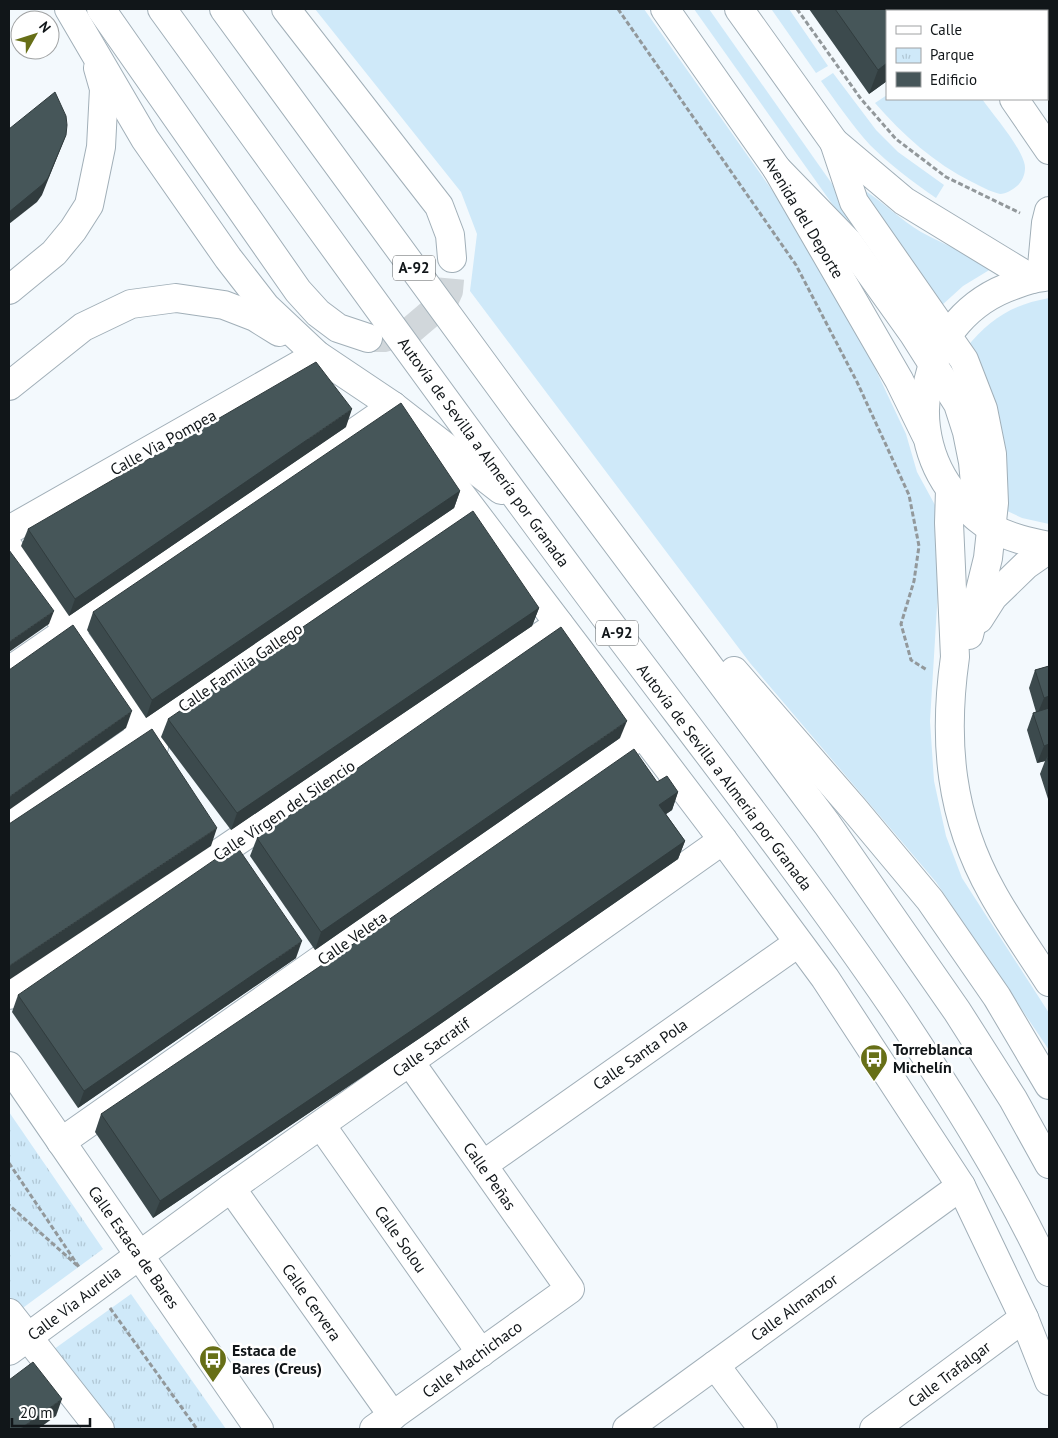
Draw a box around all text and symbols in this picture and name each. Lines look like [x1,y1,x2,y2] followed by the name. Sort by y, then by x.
[10,10,60,60] north arrow
[886,10,1048,100] legend
[35,18,55,36] text: N
[930,20,962,39] text: Calle
[930,45,974,64] text: Parque
[930,70,977,89] text: Edificio
[760,152,848,282] street label: Avenida del Deporte
[393,256,435,280] road number: A-92
[394,333,574,571] street label: Autovía de Sevilla a Almería por Granada
[106,405,220,479] street label: Calle Via Pompea
[174,618,306,716] street label: Calle Familia Gallego
[596,620,638,646] road number: A-92
[633,660,817,894] street label: Autovía de Sevilla a Almería por Granada
[209,755,359,865] street label: Calle Virgen del Silencio
[313,907,391,969] street label: Calle Veleta
[388,1012,474,1081] street label: Calle Sacratif
[589,1014,691,1094] street label: Calle Santa Pola
[893,1039,973,1077] place label: Torreblanca Michelín
[859,1043,889,1082] bus stop icon: Torreblanca Michelín
[459,1138,521,1214] street label: Calle Peñas
[84,1182,184,1312] street label: Calle Estaca de Bares
[371,1202,431,1276] street label: Calle Solou
[278,1260,346,1344] street label: Calle Cervera
[23,1261,125,1345] street label: Calle Via Aurelia
[747,1268,842,1345] street label: Calle Almanzor
[418,1316,526,1402] street label: Calle Machichaco
[904,1336,995,1412] street label: Calle Trafalgar
[232,1340,322,1378] place label: Estaca de Bares (Creus)
[198,1344,228,1383] bus stop icon: Estaca de Bares (Creus)
[12,1396,90,1428] scale bar
[20,1403,53,1422] text: 20 m

